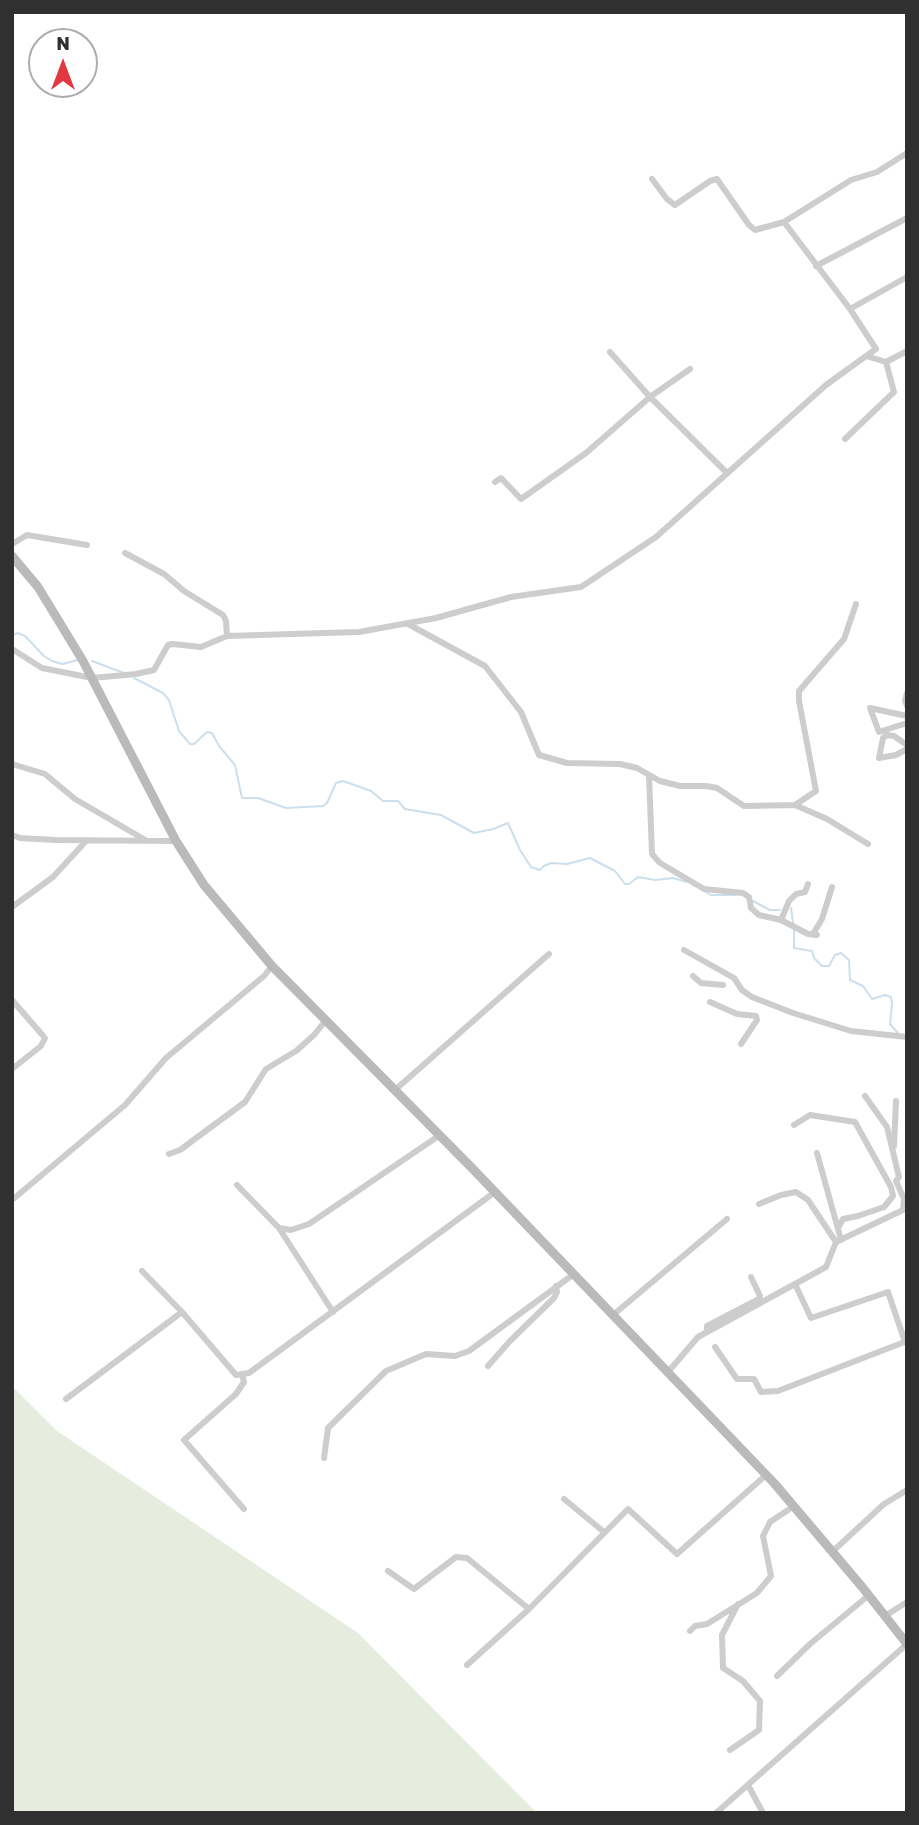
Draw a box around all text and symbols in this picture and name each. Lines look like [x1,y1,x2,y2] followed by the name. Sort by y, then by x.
[28,28,98,98] north arrow
[56,32,70,55] text: N

